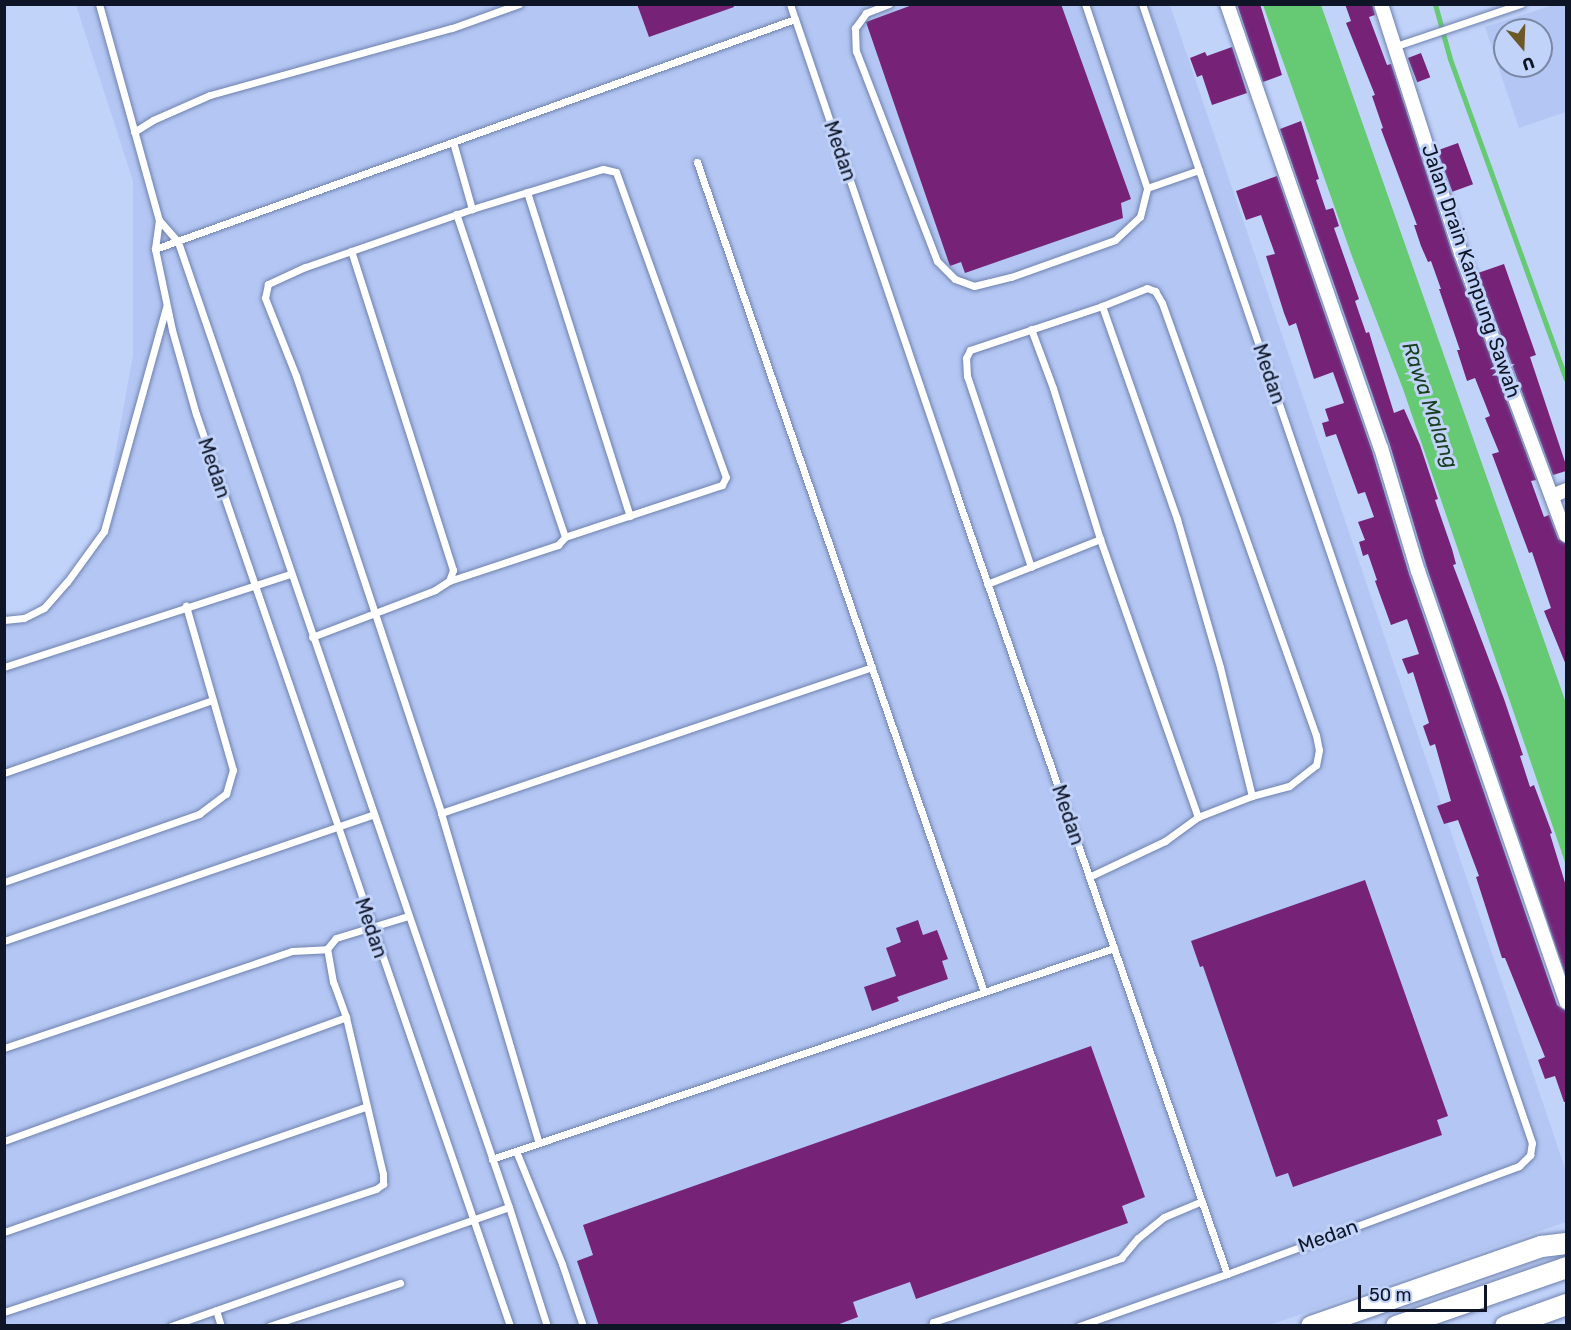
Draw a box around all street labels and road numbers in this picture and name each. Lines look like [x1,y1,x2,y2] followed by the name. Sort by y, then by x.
[819,118,861,184] street label: Medan
[1416,141,1526,401] street label: Jalan Drain Kampung Sawah
[1248,341,1290,407] street label: Medan
[193,435,235,501] street label: Medan
[1047,782,1089,848] street label: Medan
[350,895,392,961] street label: Medan
[1295,1214,1361,1258] street label: Medan

